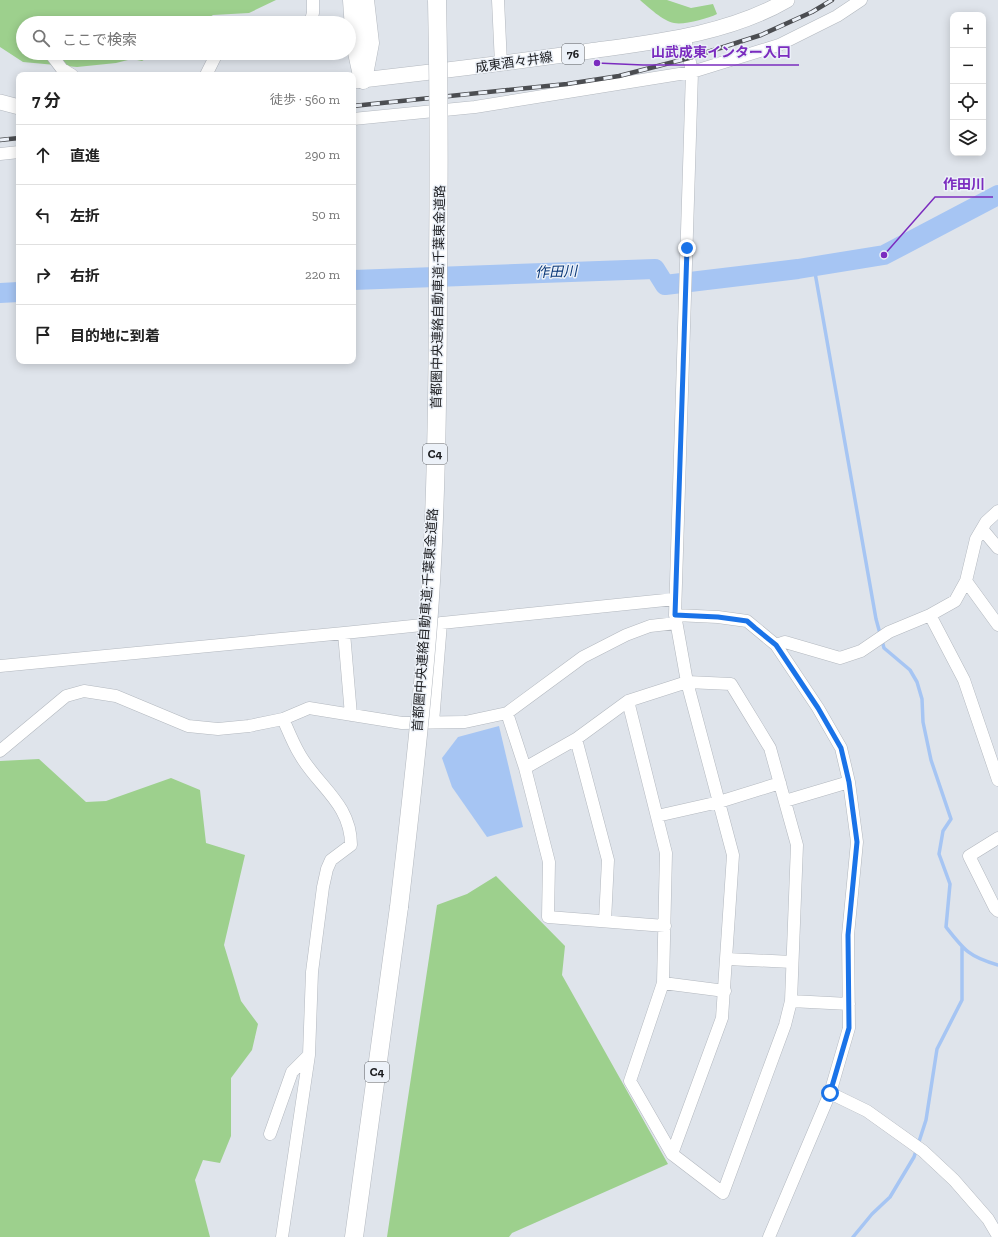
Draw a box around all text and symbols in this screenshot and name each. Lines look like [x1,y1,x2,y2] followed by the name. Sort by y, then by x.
[950,12,986,156] map controls
[950,12,986,48] button: +
[16,16,356,60] search box
[30,27,52,49] icon: search
[62,31,137,49] text: ここで検索
[643,39,799,65] callout: 山武成東インター入口
[562,44,584,64] road number: 76
[651,44,791,61] text: 山武成東インター入口
[950,48,986,84] button: −
[474,49,554,75] street label: 成東酒々井線
[950,84,986,120] button: locate
[32,90,61,110] text: 7 分
[270,92,340,107] text: 徒歩 · 560 m
[950,120,986,156] button: layers
[32,144,54,166] icon: ahead
[70,147,100,165] text: 直進
[305,147,340,162] text: 290 m
[935,171,993,197] callout: 作田川
[943,176,985,193] text: 作田川
[429,185,447,409] street label: 首都圏中央連絡自動車道;千葉東金道路
[32,204,54,226] icon: left
[70,207,100,225] text: 左折
[312,207,340,222] text: 50 m
[678,239,696,257] route end
[535,263,579,281] water label: 作田川
[32,264,54,286] icon: right
[70,267,100,285] text: 右折
[305,267,340,282] text: 220 m
[32,324,54,346] icon: arrive
[70,327,160,345] text: 目的地に到着
[423,444,447,464] road number: C4
[410,508,440,732] street label: 首都圏中央連絡自動車道;千葉東金道路
[365,1062,389,1082] road number: C4
[821,1084,839,1102] route start

